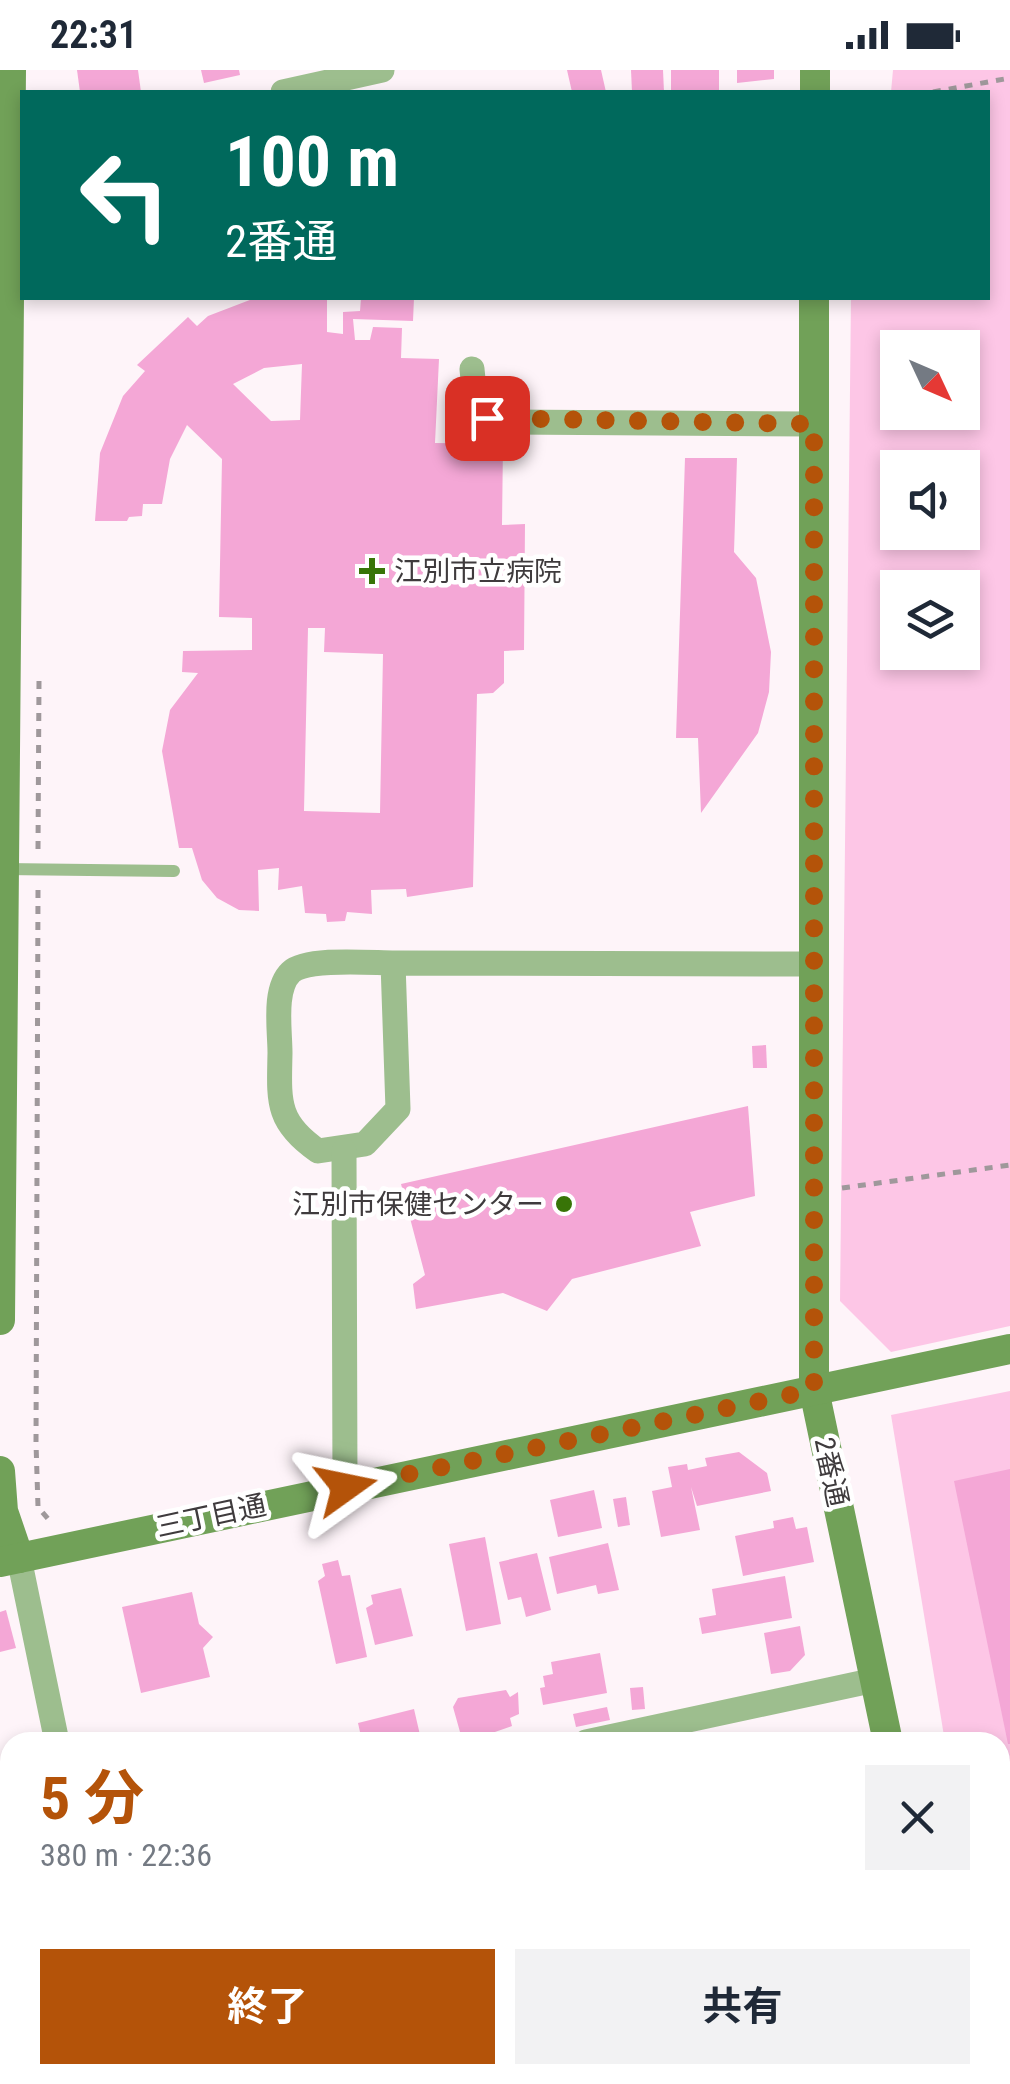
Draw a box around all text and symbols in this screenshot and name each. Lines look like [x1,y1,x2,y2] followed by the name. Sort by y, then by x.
[50,13,137,57] text: 22:31
[225,121,399,203] text: 100 m
[60,130,190,260] icon: left
[225,215,337,268] text: 2番通
[880,330,980,430] north arrow
[880,330,980,670] map controls
[445,376,530,461] pin
[460,391,515,446] icon: arrive
[880,450,980,550] button: sound
[394,555,562,588] place label: 江別市立病院
[359,558,385,584] marker: 江別市立病院
[880,570,980,670] button: layers
[292,1188,544,1221] place label: 江別市保健センター
[553,1193,575,1215] marker: 江別市保健センター
[808,1434,854,1510] street label: 2番通
[294,1435,398,1539] position arrow
[153,1488,269,1544] street label: 三丁目通
[40,1763,144,1834] text: 5 分
[865,1765,970,1870] button: close
[40,1836,212,1874] text: 380 m · 22:36
[40,1949,495,2064] button: 終了
[515,1949,970,2064] button: 共有

